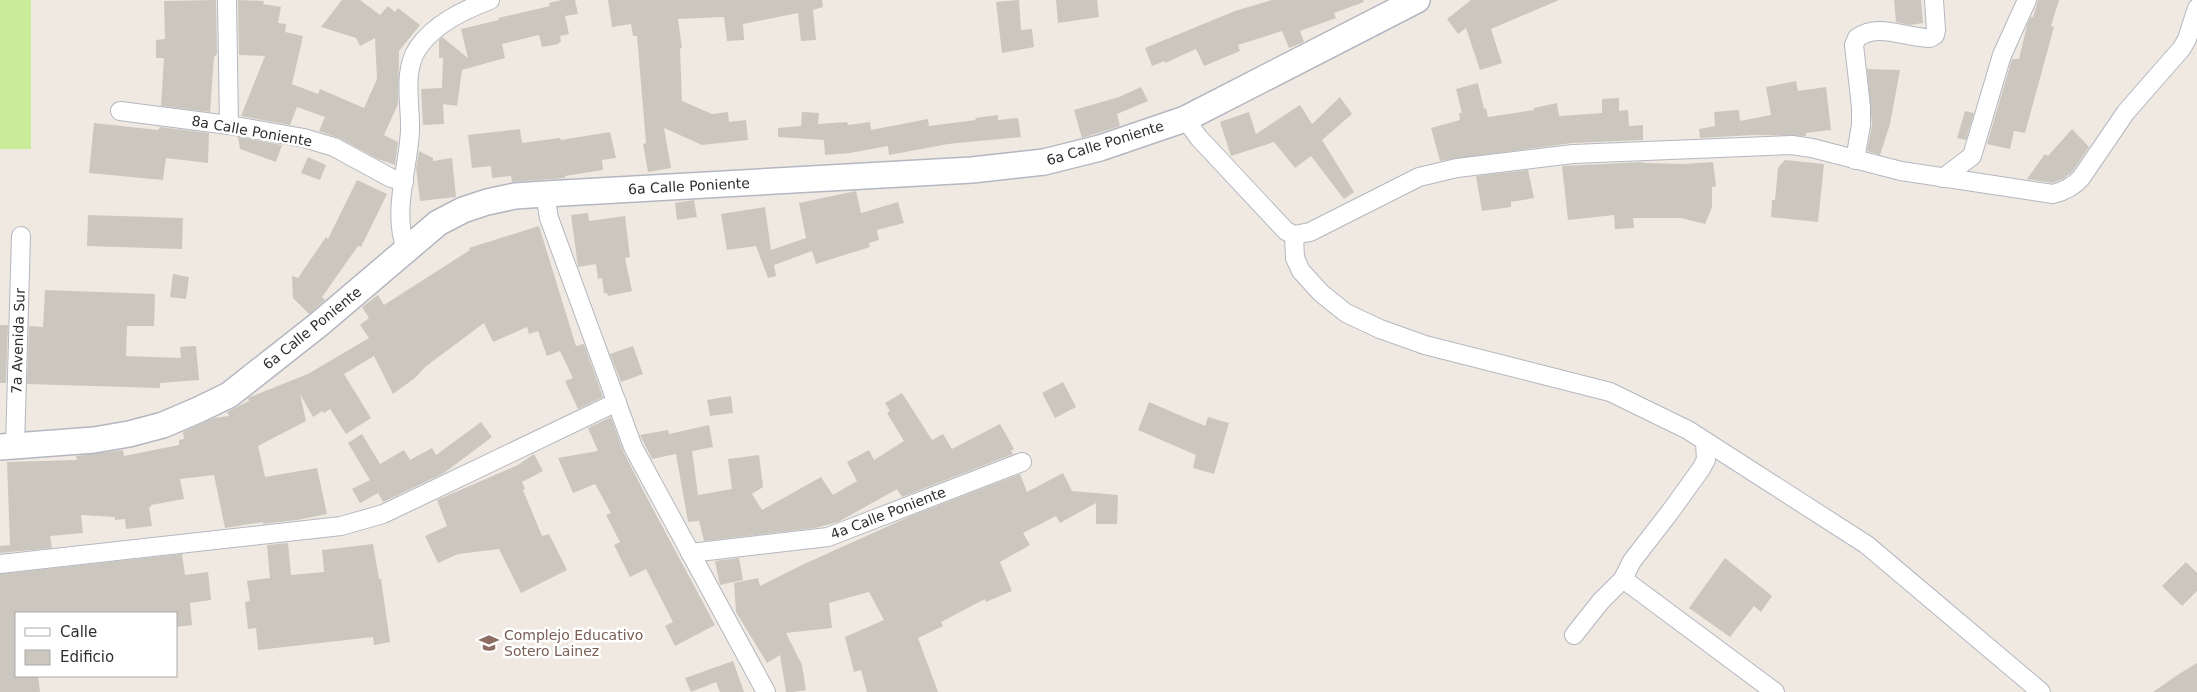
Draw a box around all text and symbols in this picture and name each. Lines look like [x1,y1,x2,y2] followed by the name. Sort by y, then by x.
[191,113,313,149] street label: 8a Calle Poniente
[1044,118,1166,168] street label: 6a Calle Poniente
[628,175,750,197] street label: 6a Calle Poniente
[260,283,364,373] street label: 6a Calle Poniente
[8,288,28,394] street label: 7a Avenida Sur
[828,484,948,542] street label: 4a Calle Poniente
[15,612,178,677] legend
[60,623,97,641] text: Calle
[504,627,643,659] place label: Complejo Educativo Sotero Lainez
[478,632,500,654] school or university icon: Complejo Educativo Sotero Lainez
[60,648,114,666] text: Edificio

